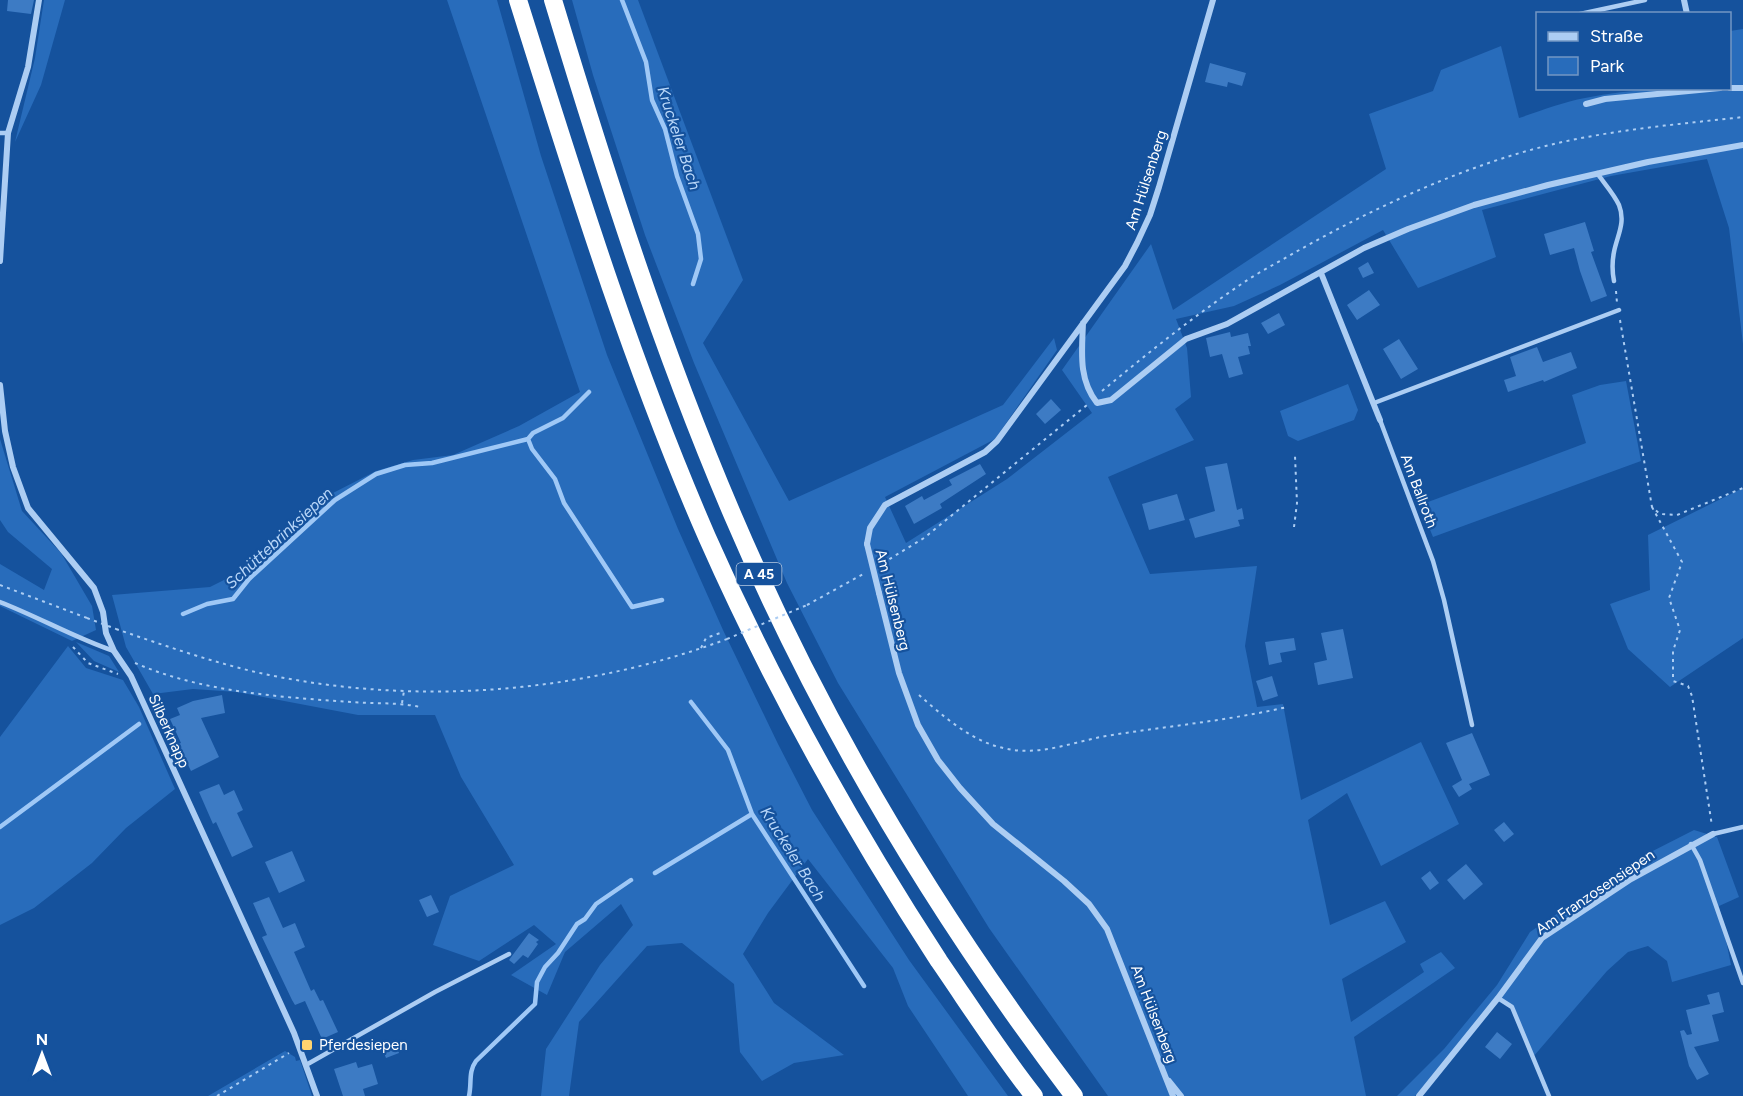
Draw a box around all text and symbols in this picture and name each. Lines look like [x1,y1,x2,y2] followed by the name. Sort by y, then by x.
[1536,12,1731,90] legend
[1590,25,1643,47] text: Straße
[1590,55,1625,77] text: Park
[653,84,705,192] water label: Kruckeler Bach
[1121,128,1171,232] street label: Am Hülsenberg
[1397,451,1441,531] street label: Am Ballroth
[221,483,337,593] water label: Schüttebrinksiepen
[872,547,914,653] street label: Am Hülsenberg
[736,563,782,585] road number: A 45
[145,691,193,771] street label: Silberknapp
[756,803,830,905] water label: Kruckeler Bach
[1532,846,1658,938] street label: Am Franzosensiepen
[1127,962,1181,1066] street label: Am Hülsenberg
[12,1024,72,1084] north arrow
[36,1030,48,1049] text: N
[319,1036,408,1054] place label: Pferdesiepen
[300,1038,314,1052] marker: Pferdesiepen

